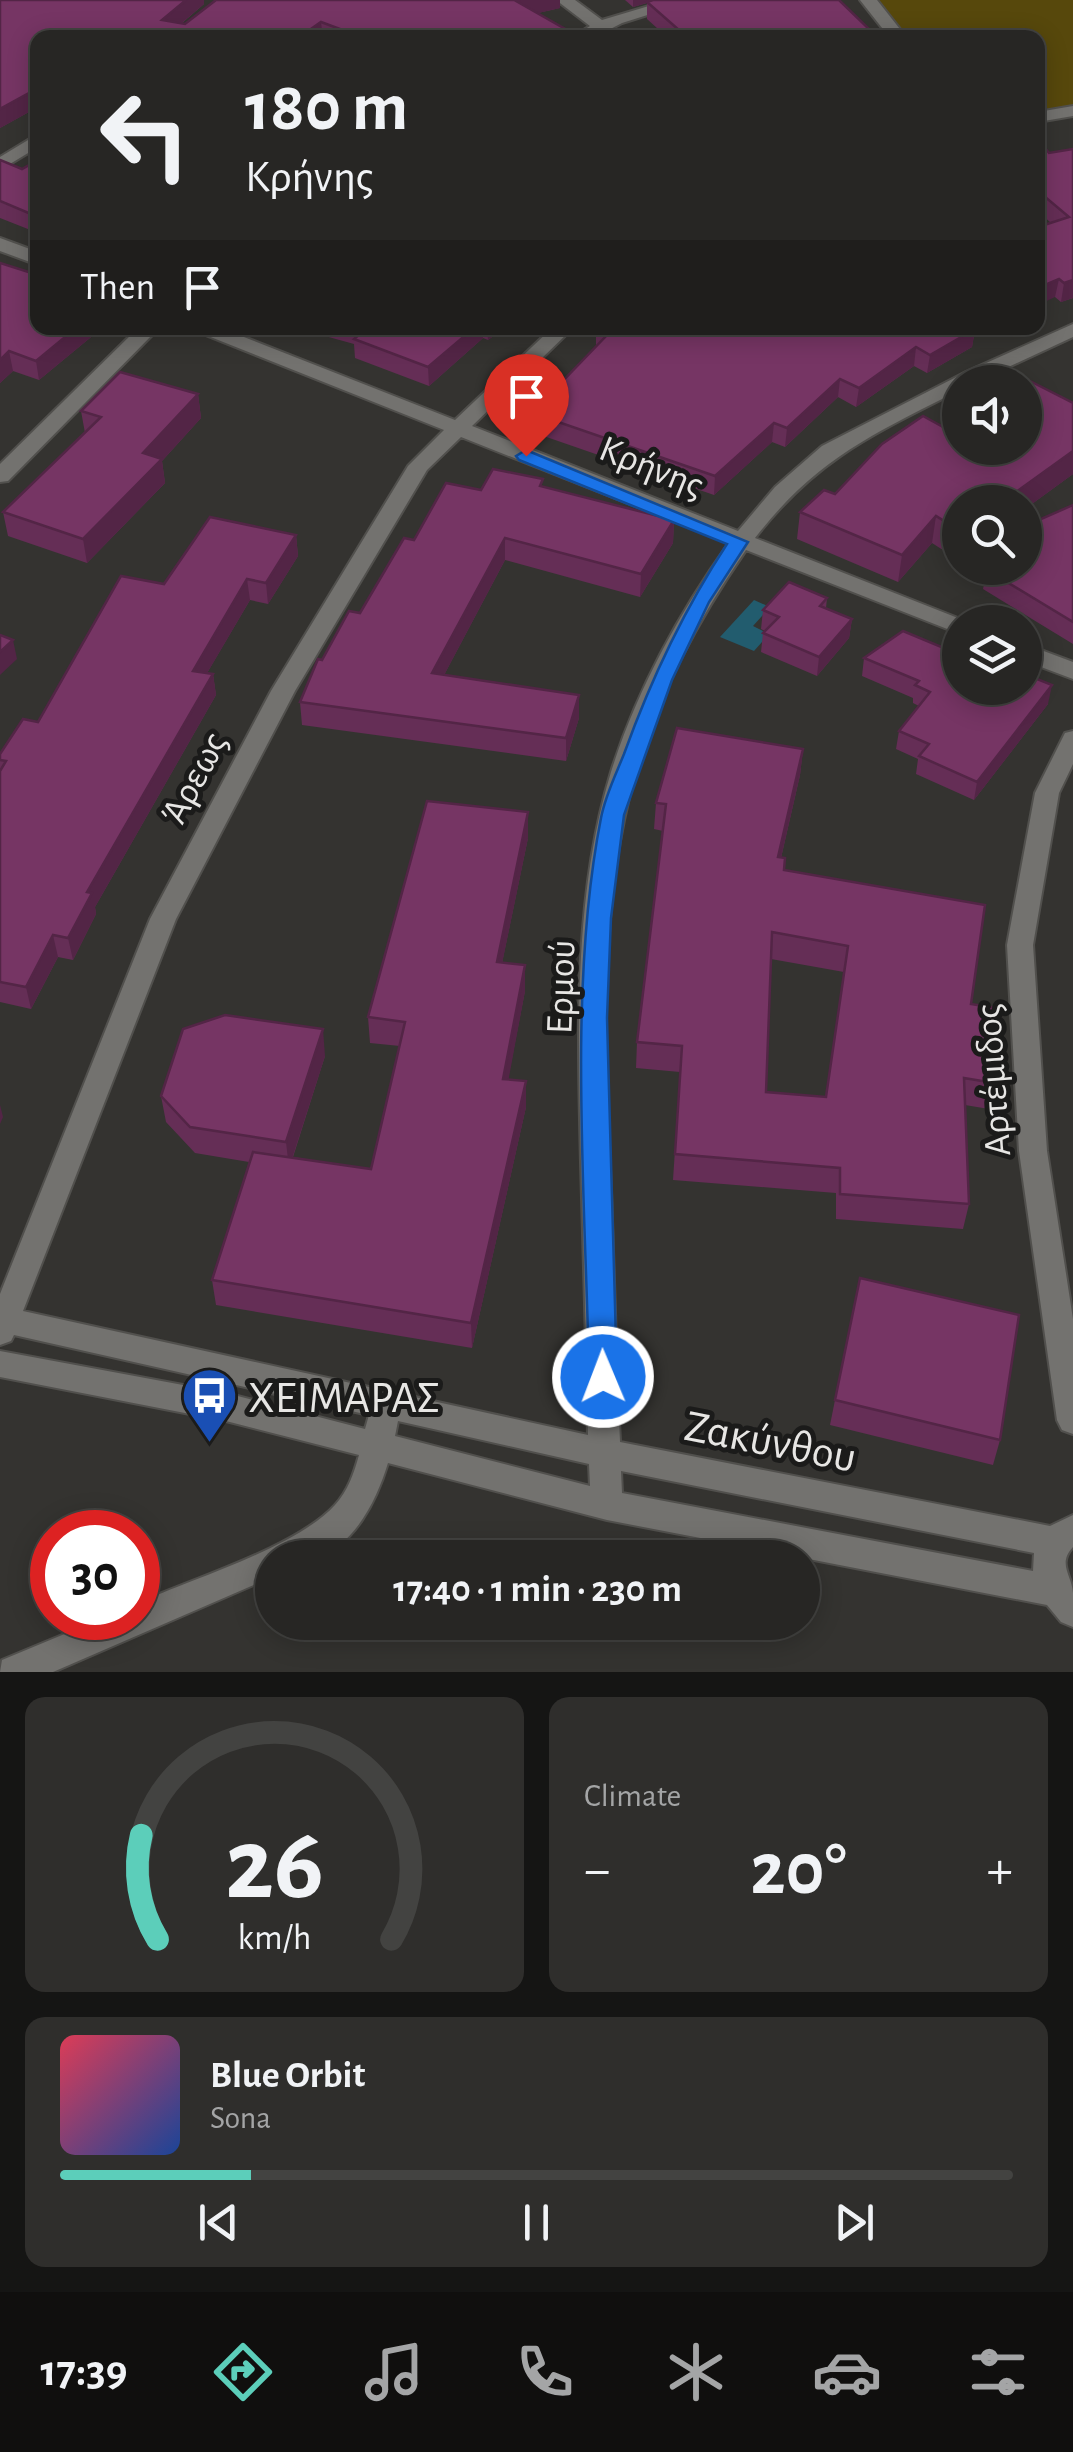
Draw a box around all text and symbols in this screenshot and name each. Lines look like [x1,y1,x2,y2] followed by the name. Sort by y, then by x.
[80,70,210,200] icon: left
[245,73,408,143] text: 180 m
[245,155,373,200] text: Κρήνης
[175,260,230,315] icon: arrive
[80,269,155,307] text: Then
[484,354,569,457] pin
[942,365,1042,705] map controls
[942,365,1042,465] button: sound
[499,369,554,424] icon: arrive
[594,430,709,506] street label: Κρήνης
[942,485,1042,585] button: search
[942,605,1042,705] button: layers
[155,726,235,832] street label: Άρεως
[541,939,583,1035] street label: Ερμού
[970,1002,1018,1157] street label: Αρτέμιδος
[551,1325,655,1429] position arrow
[179,1366,239,1445] bus stop icon: ΧΕΙΜΑΡΑΣ
[248,1376,440,1421] place label: ΧΕΙΜΑΡΑΣ
[681,1404,860,1481] street label: Ζακύνθου
[30,1510,160,1640] speed limit sign: 30
[393,1571,682,1609] text: 17:40 · 1 min · 230 m
[584,1780,681,1812] text: Climate
[225,1814,324,1918] text: 26
[750,1833,847,1908] text: 20°
[584,1843,610,1898] text: −
[987,1843,1013,1898] text: +
[238,1920,311,1956] text: km/h
[210,2057,365,2095] text: Blue Orbit
[210,2102,271,2134] text: Sona
[191,2195,246,2250] icon: previous
[509,2195,564,2250] icon: pause
[827,2195,882,2250] icon: next
[208,2337,278,2407] icon: directions
[359,2337,429,2407] icon: music
[510,2337,580,2407] icon: phone
[661,2337,731,2407] icon: climate
[812,2337,882,2407] icon: car
[963,2337,1033,2407] icon: filters
[40,2349,128,2394] text: 17:39

